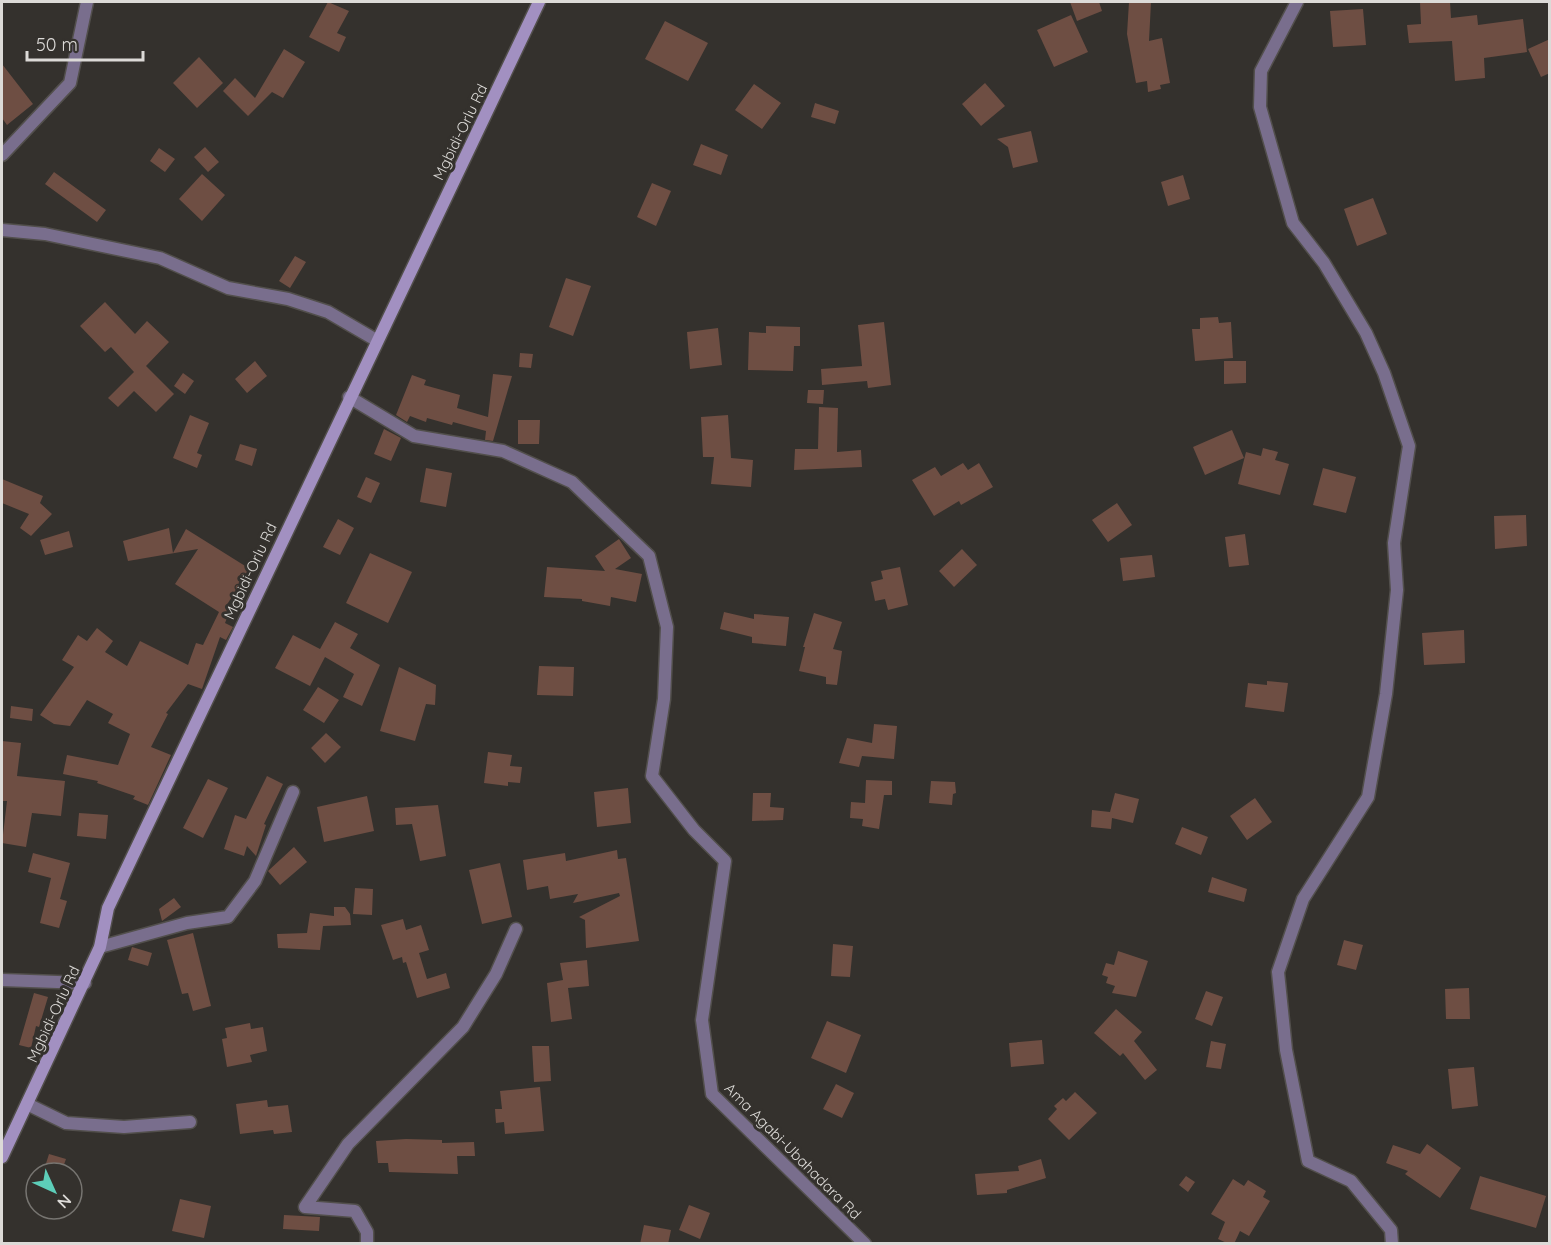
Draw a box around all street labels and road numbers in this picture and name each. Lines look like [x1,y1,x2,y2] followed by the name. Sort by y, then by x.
[429,81,491,183] street label: Mgbidi-Orlu Rd
[219,520,281,622] street label: Mgbidi-Orlu Rd
[22,963,84,1065] street label: Mgbidi-Orlu Rd
[721,1079,865,1223] street label: Ama Agabi-Ubahadara Rd

